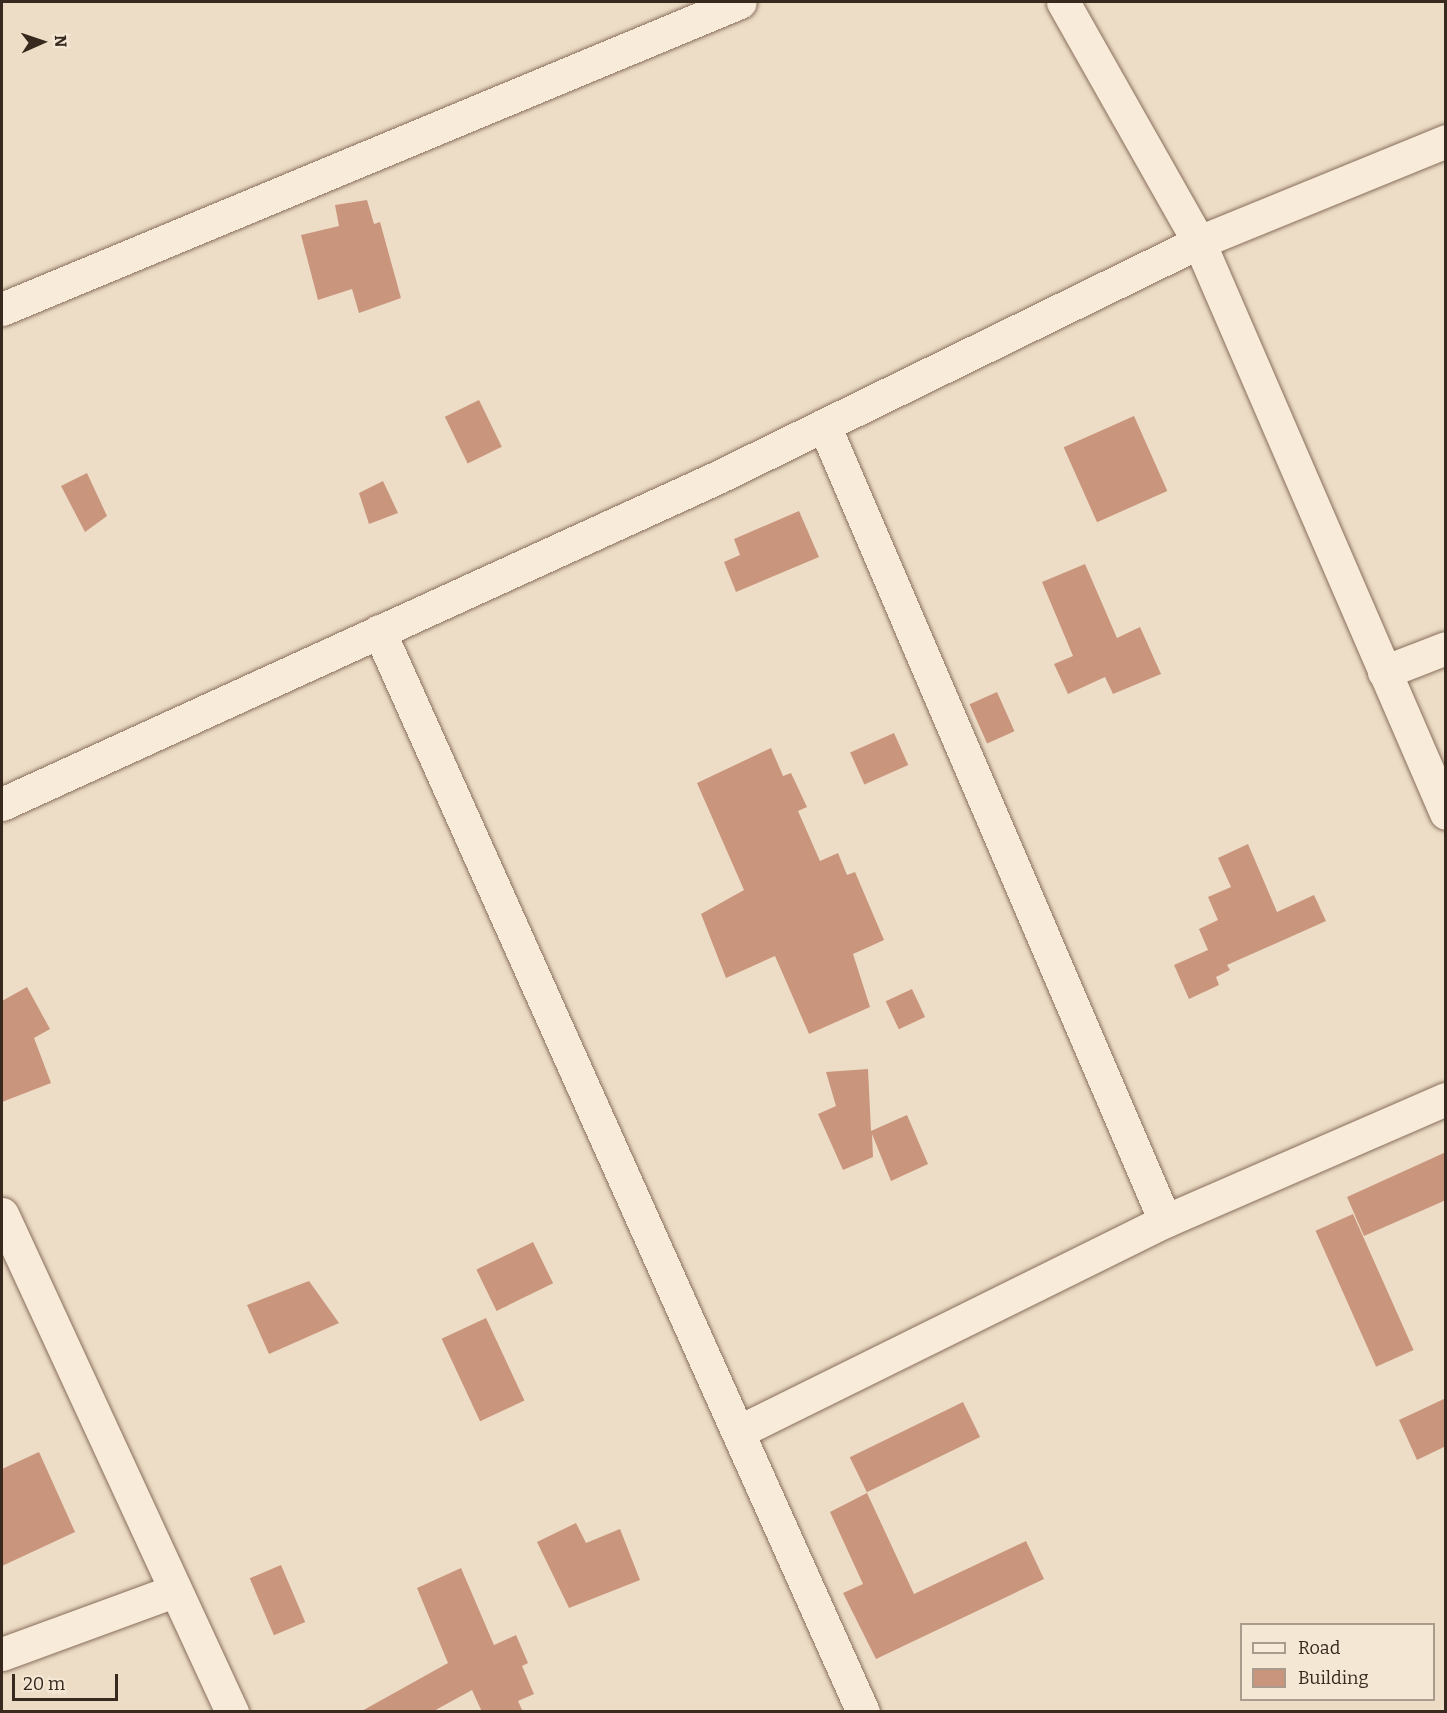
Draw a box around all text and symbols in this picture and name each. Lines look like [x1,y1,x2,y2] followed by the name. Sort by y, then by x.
[12,12,72,72] north arrow
[51,34,70,48] text: N
[1240,1623,1435,1701] legend
[1298,1637,1340,1659] text: Road
[15,1662,122,1700] scale bar
[1298,1667,1369,1689] text: Building
[23,1673,65,1695] text: 20 m

